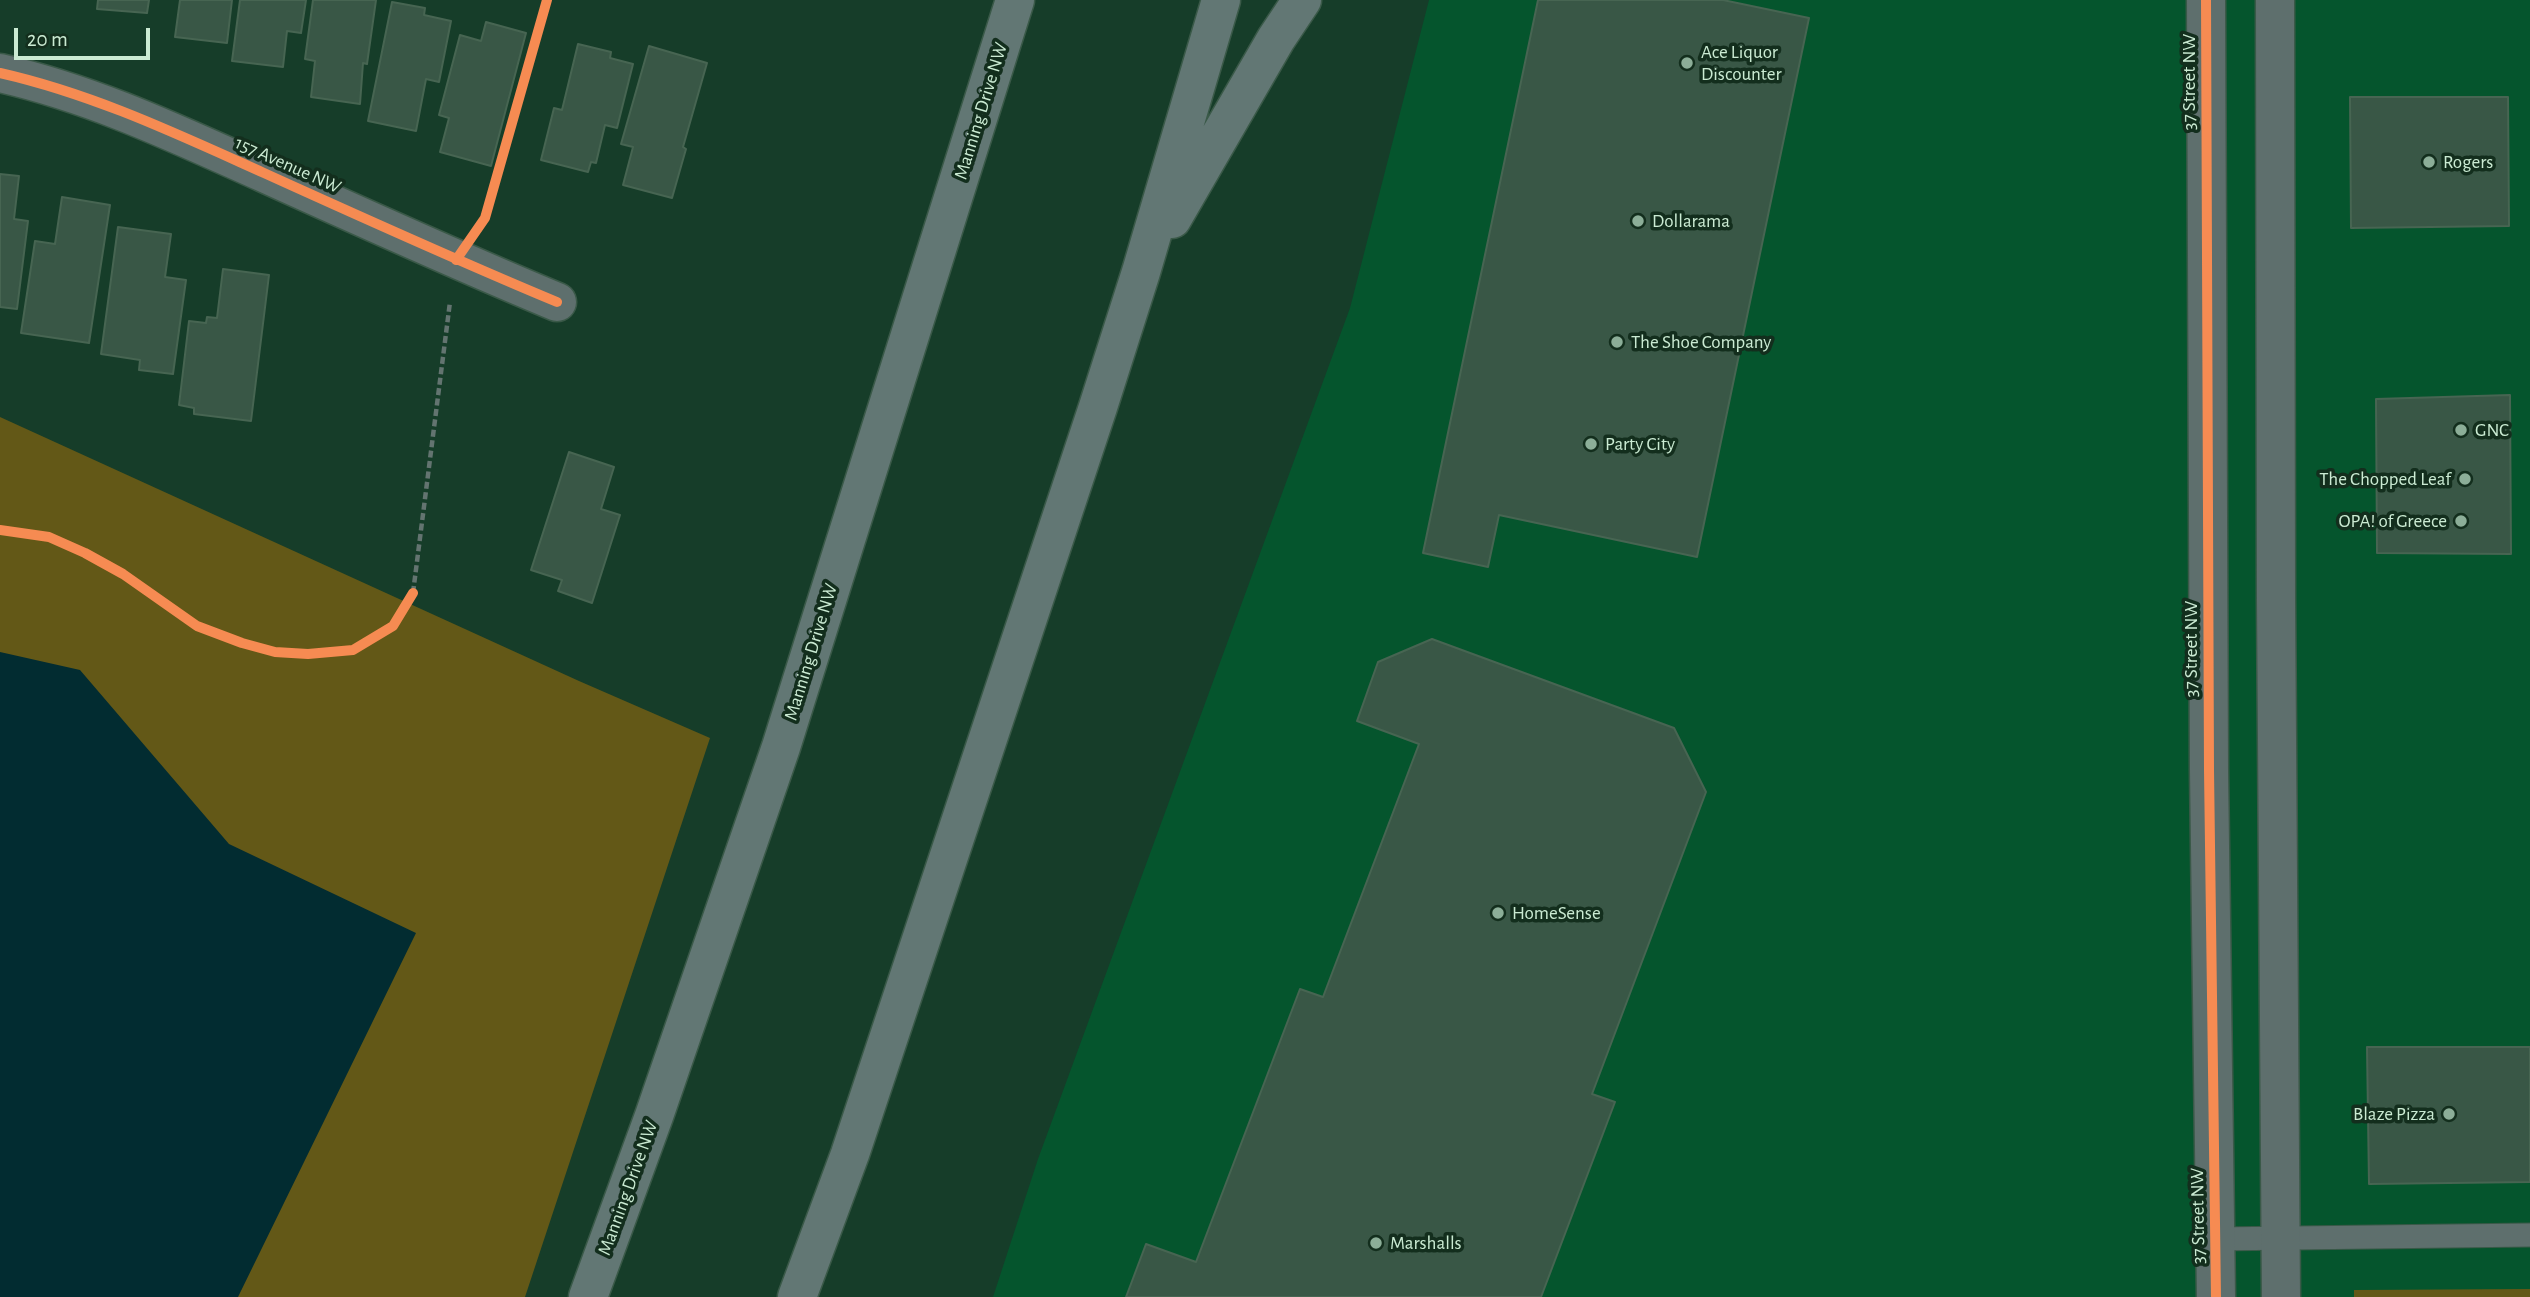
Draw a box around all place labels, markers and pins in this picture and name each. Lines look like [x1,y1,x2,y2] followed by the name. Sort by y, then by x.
[1701,41,1782,85] place label: Ace Liquor Discounter
[1679,55,1695,71] marker: Ace Liquor Discounter
[2443,151,2493,173] place label: Rogers
[2421,154,2437,170] marker: Rogers
[1652,210,1730,232] place label: Dollarama
[1630,213,1646,229] marker: Dollarama
[1631,331,1771,353] place label: The Shoe Company
[1609,334,1625,350] marker: The Shoe Company
[2475,419,2509,441] place label: GNC
[2453,422,2469,438] marker: GNC
[1605,433,1675,455] place label: Party City
[1583,436,1599,452] marker: Party City
[2319,468,2451,490] place label: The Chopped Leaf
[2457,471,2473,487] marker: The Chopped Leaf
[2338,510,2447,532] place label: OPA! of Greece
[2453,513,2469,529] marker: OPA! of Greece
[1512,902,1601,924] place label: HomeSense
[1490,905,1506,921] marker: HomeSense
[2353,1103,2435,1125] place label: Blaze Pizza
[2441,1106,2457,1122] marker: Blaze Pizza
[1390,1232,1462,1254] place label: Marshalls
[1368,1235,1384,1251] marker: Marshalls

